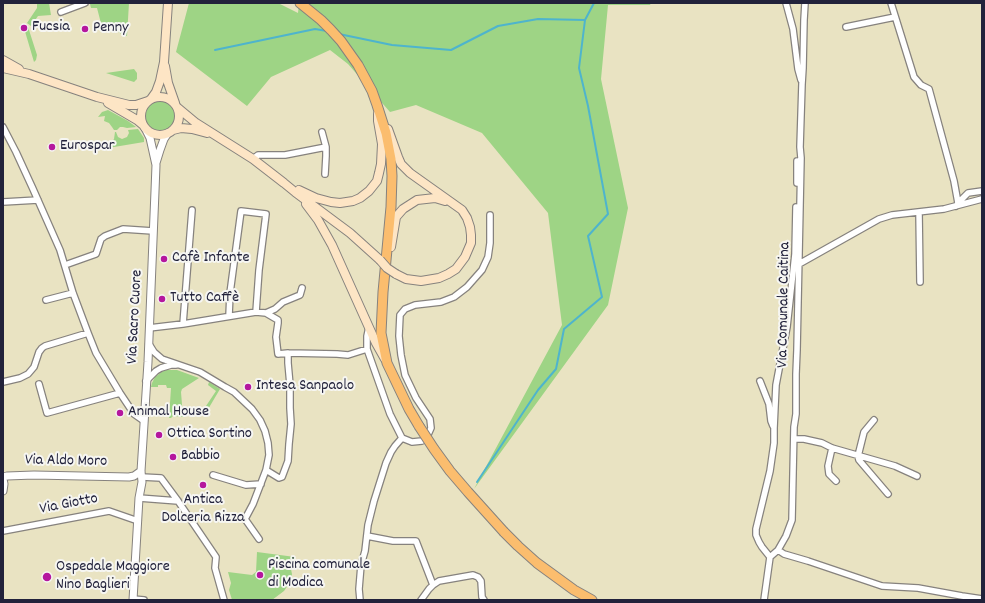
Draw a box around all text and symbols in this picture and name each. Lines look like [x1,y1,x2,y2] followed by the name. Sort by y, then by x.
[32,18,70,38] place label: Fucsia
[93,19,129,39] place label: Penny
[19,23,29,33] marker: Fucsia
[80,24,90,34] marker: Penny
[60,137,115,157] place label: Eurospar
[47,142,57,152] marker: Eurospar
[774,242,796,368] street label: Via Comunale Caitina
[172,249,249,269] place label: Cafè Infante
[159,254,169,264] marker: Cafè Infante
[124,269,148,365] street label: Via Sacro Cuore
[170,289,239,309] place label: Tutto Caffè
[157,294,167,304] marker: Tutto Caffè
[256,377,354,397] place label: Intesa Sanpaolo
[243,382,253,392] marker: Intesa Sanpaolo
[128,403,209,423] place label: Animal House
[115,408,125,418] marker: Animal House
[167,425,252,445] place label: Ottica Sortino
[154,430,164,440] marker: Ottica Sortino
[181,447,220,467] place label: Babbio
[25,452,107,472] street label: Via Aldo Moro
[168,452,178,462] marker: Babbio
[198,480,208,490] marker: Antica Dolceria Rizza
[38,490,100,520] street label: Via Giotto
[161,491,245,529] place label: Antica Dolceria Rizza
[268,556,370,594] place label: Piscina comunale di Modica
[56,558,170,596] place label: Ospedale Maggiore Nino Baglieri
[255,570,265,580] marker: Piscina comunale di Modica
[41,571,53,583] marker: Ospedale Maggiore Nino Baglieri

